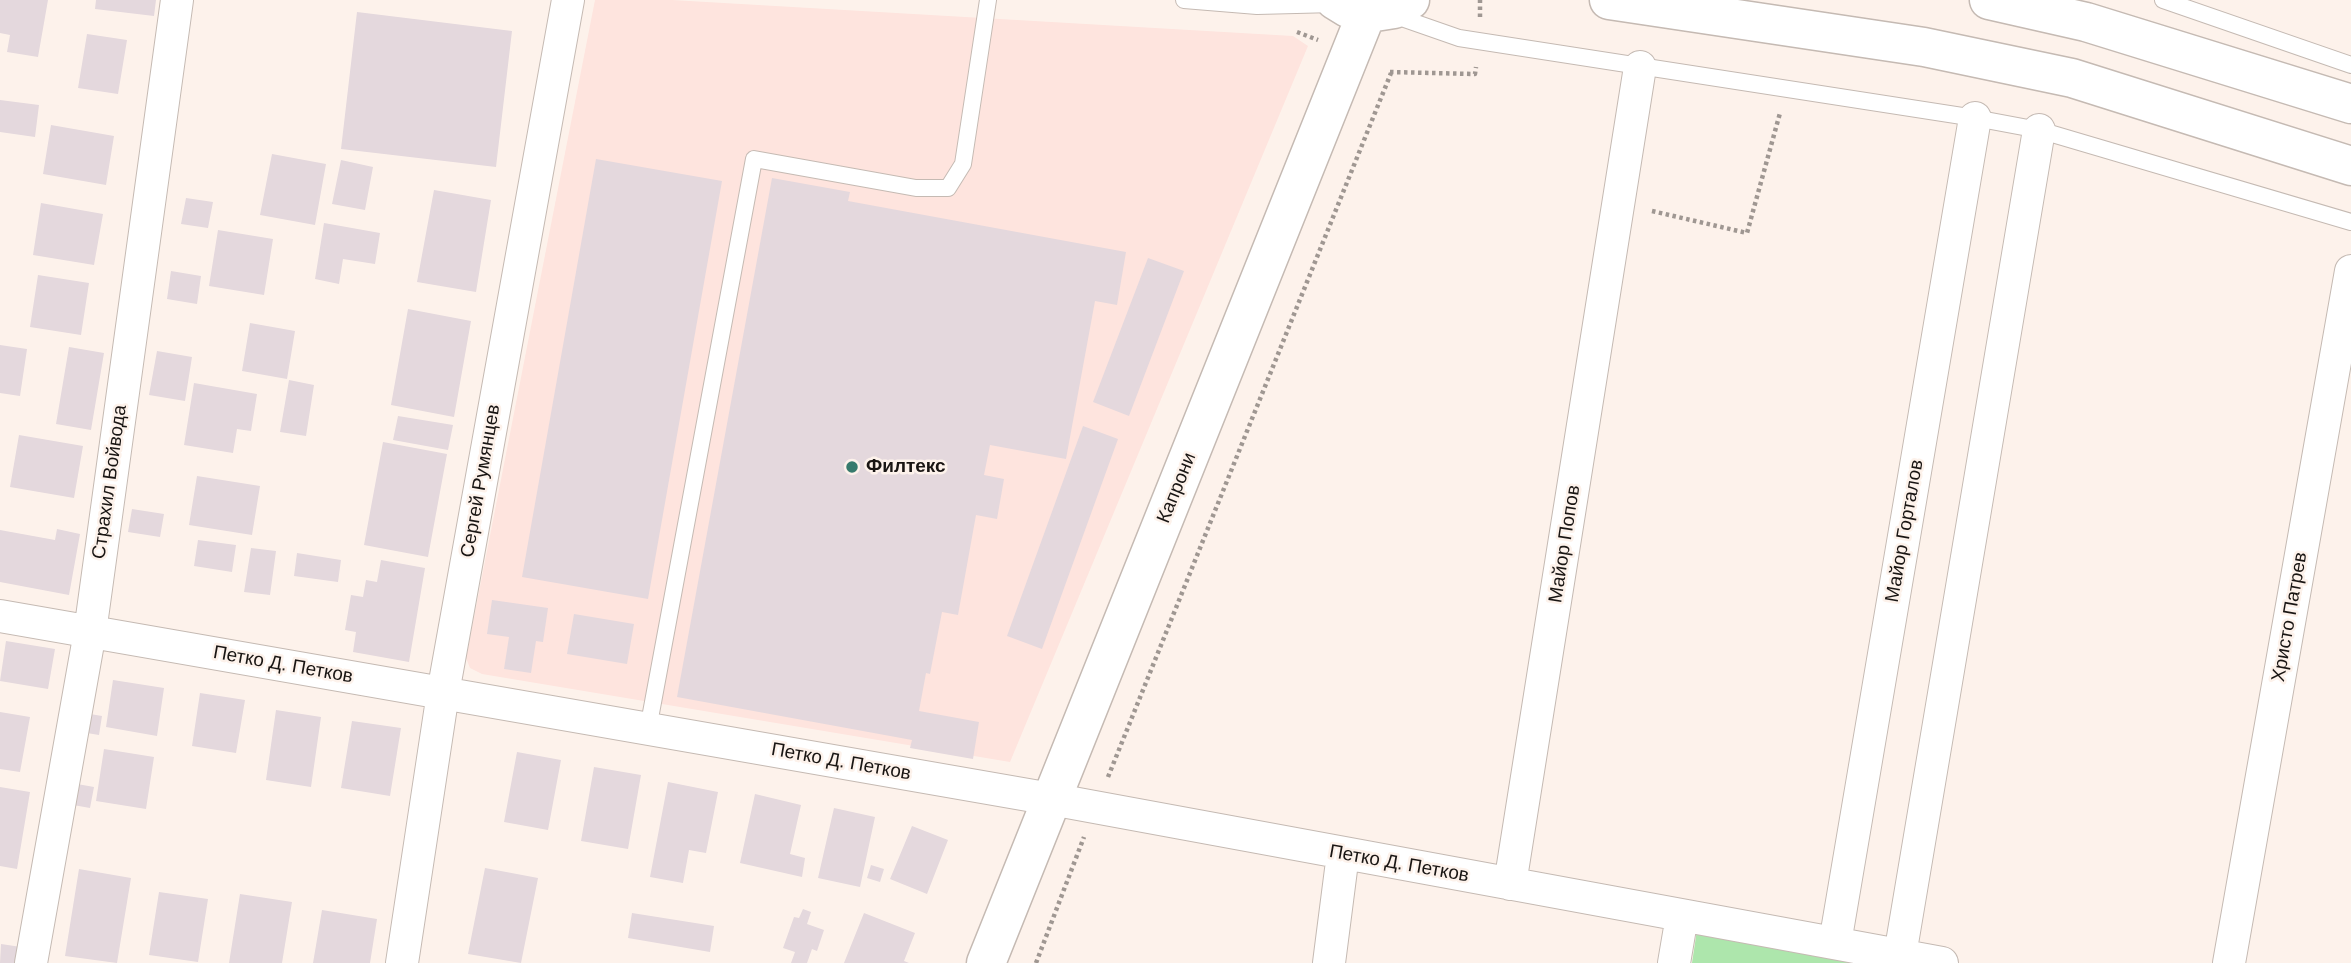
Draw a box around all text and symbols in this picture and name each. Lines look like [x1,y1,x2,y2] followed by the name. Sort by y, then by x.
[88,403,132,561] street label: Страхил Войвода
[456,403,506,559] street label: Сергей Румянцев
[1153,449,1201,527] street label: Капрони
[866,456,946,478] place label: Филтекс
[1881,458,1929,604] street label: Майор Горталов
[844,459,860,475] marker: Филтекс
[1544,484,1586,604] street label: Майор Попов
[2267,550,2313,684] street label: Христо Патрев
[211,641,355,689] street label: Петко Д. Петков
[769,738,913,786] street label: Петко Д. Петков
[1327,840,1471,888] street label: Петко Д. Петков

